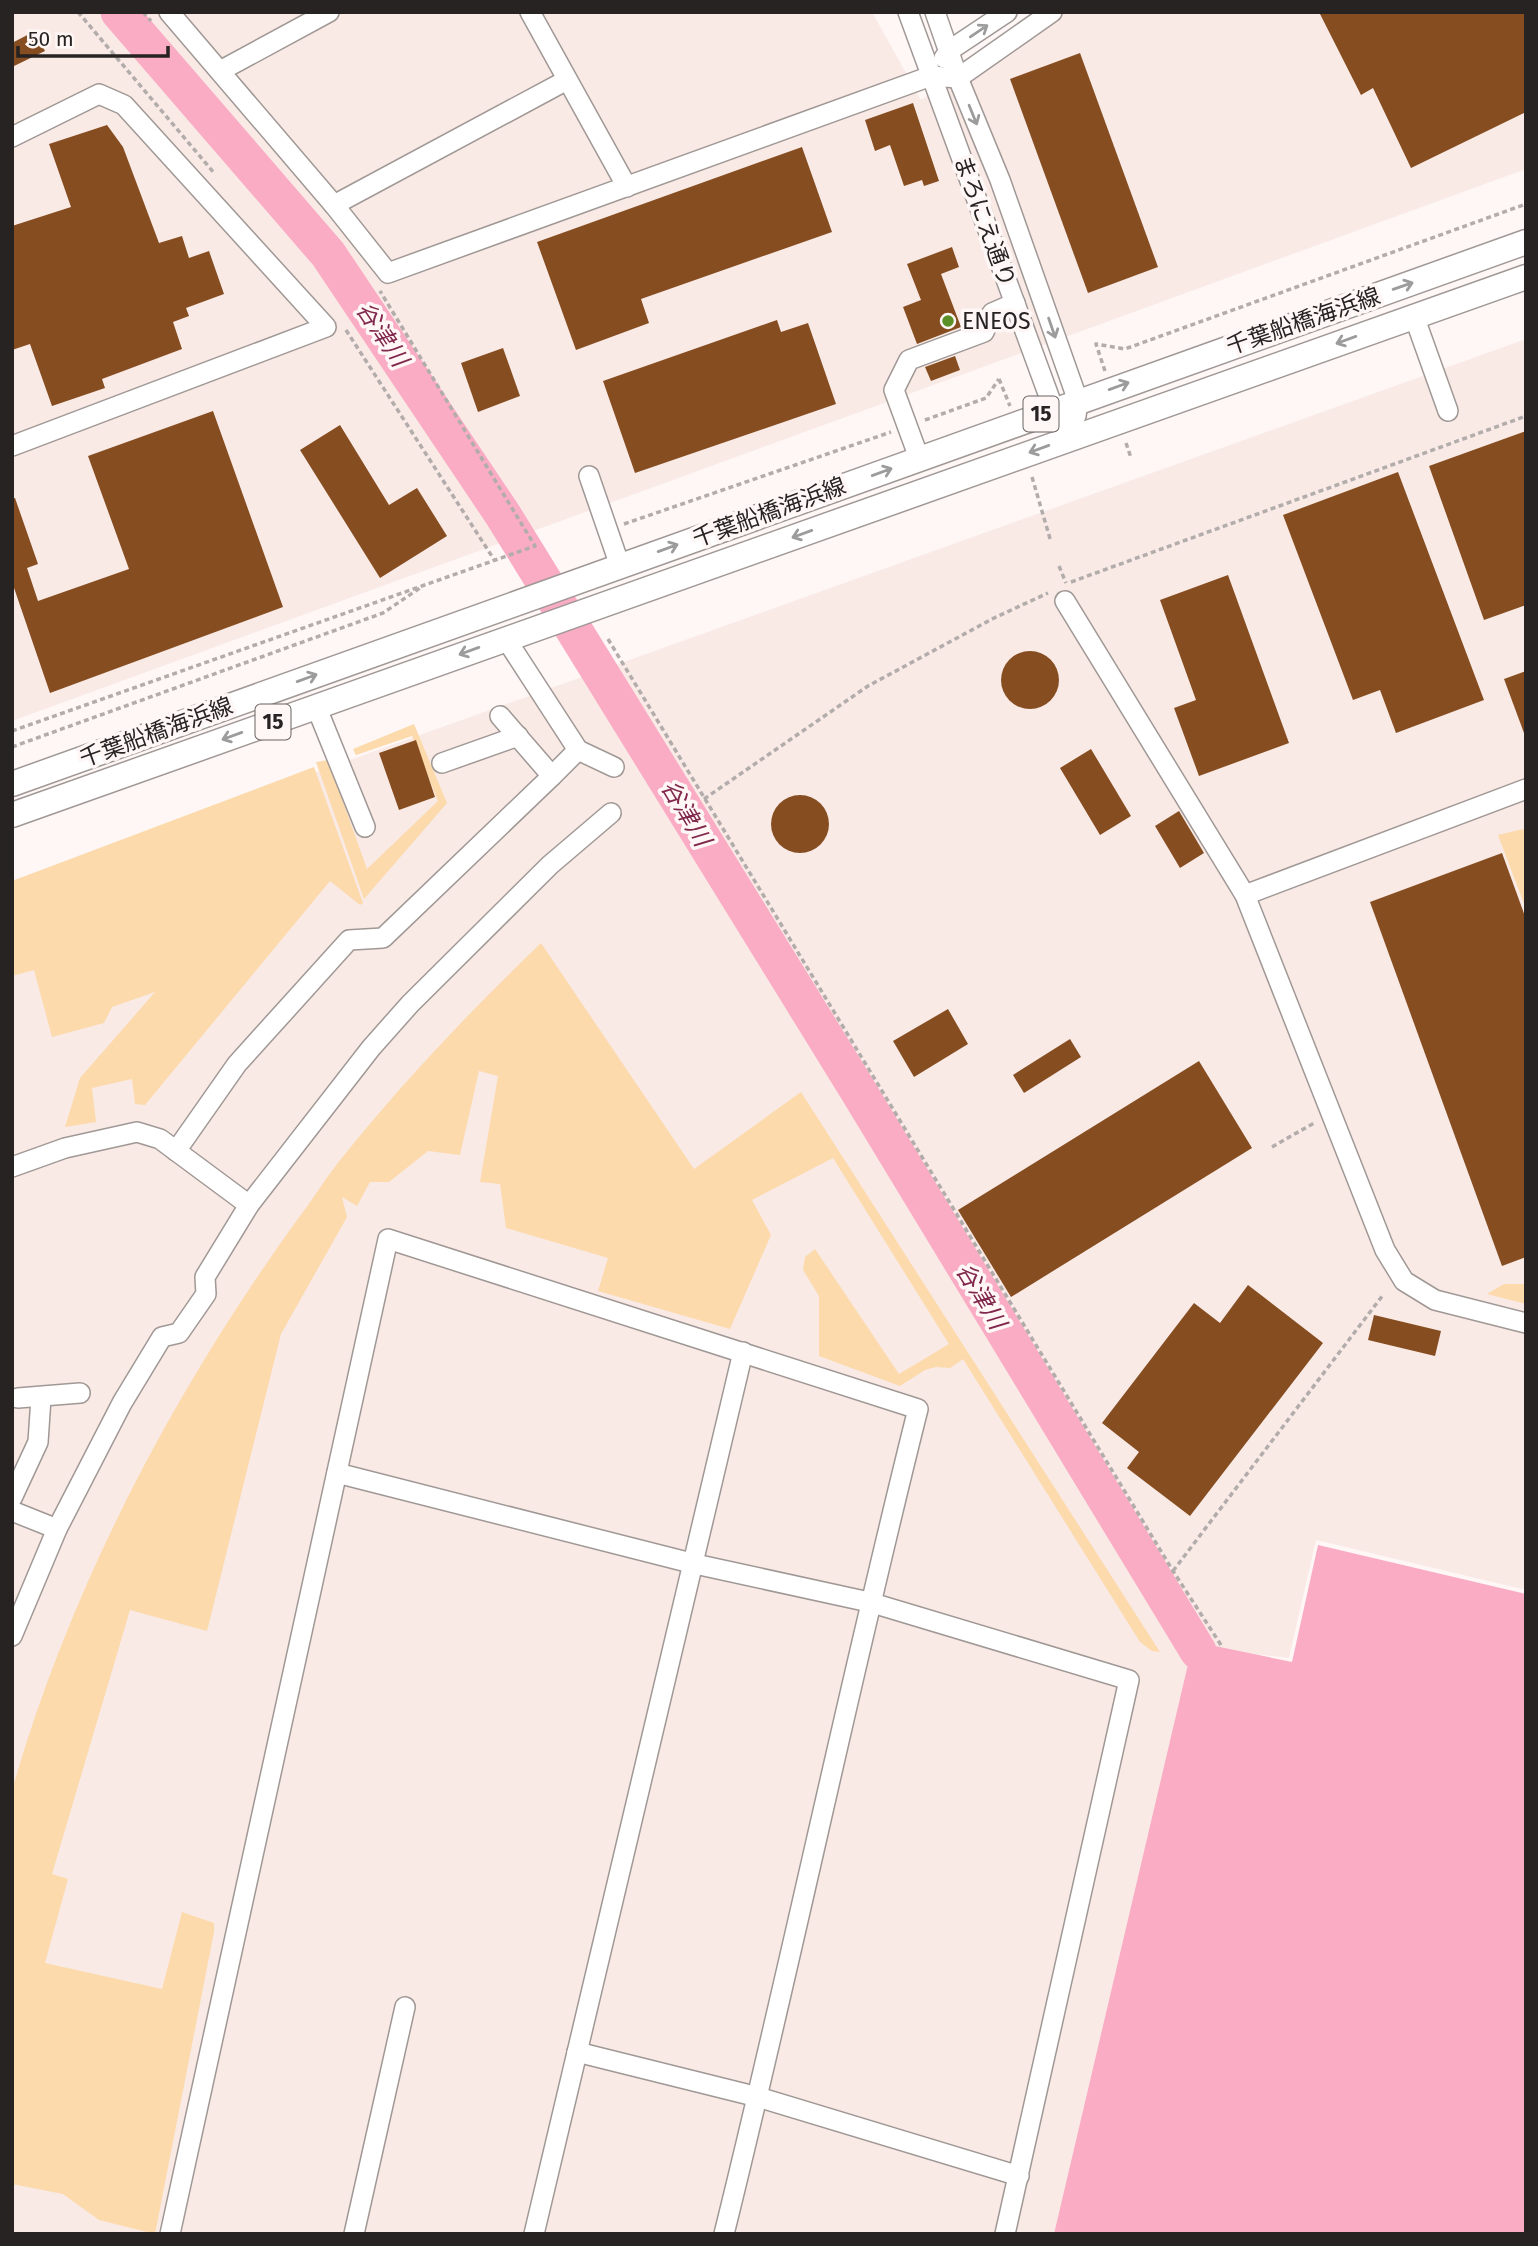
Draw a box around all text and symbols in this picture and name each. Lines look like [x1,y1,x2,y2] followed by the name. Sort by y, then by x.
[18,14,168,58] scale bar
[968,24,988,38] one-way arrow
[28,26,74,52] text: 50 m
[968,103,981,125] one-way arrow
[948,151,1022,291] street label: まろにえ通り
[1392,279,1414,292] one-way arrow
[1222,282,1384,360] street label: 千葉船橋海浜線
[350,296,415,374] water label: 谷津川
[962,307,1031,335] place label: ENEOS
[940,313,956,329] marker: ENEOS
[1047,316,1059,338] one-way arrow
[1335,334,1357,347] one-way arrow
[1108,379,1130,391] one-way arrow
[1024,396,1058,432] road number: 15
[1029,444,1051,456] one-way arrow
[871,465,893,477] one-way arrow
[689,471,849,553] street label: 千葉船橋海浜線
[791,528,813,541] one-way arrow
[657,541,679,554] one-way arrow
[459,646,481,659] one-way arrow
[296,671,318,683] one-way arrow
[76,691,236,773] street label: 千葉船橋海浜線
[256,704,290,740] road number: 15
[222,731,244,743] one-way arrow
[655,775,718,854] water label: 谷津川
[950,1258,1013,1337] water label: 谷津川

